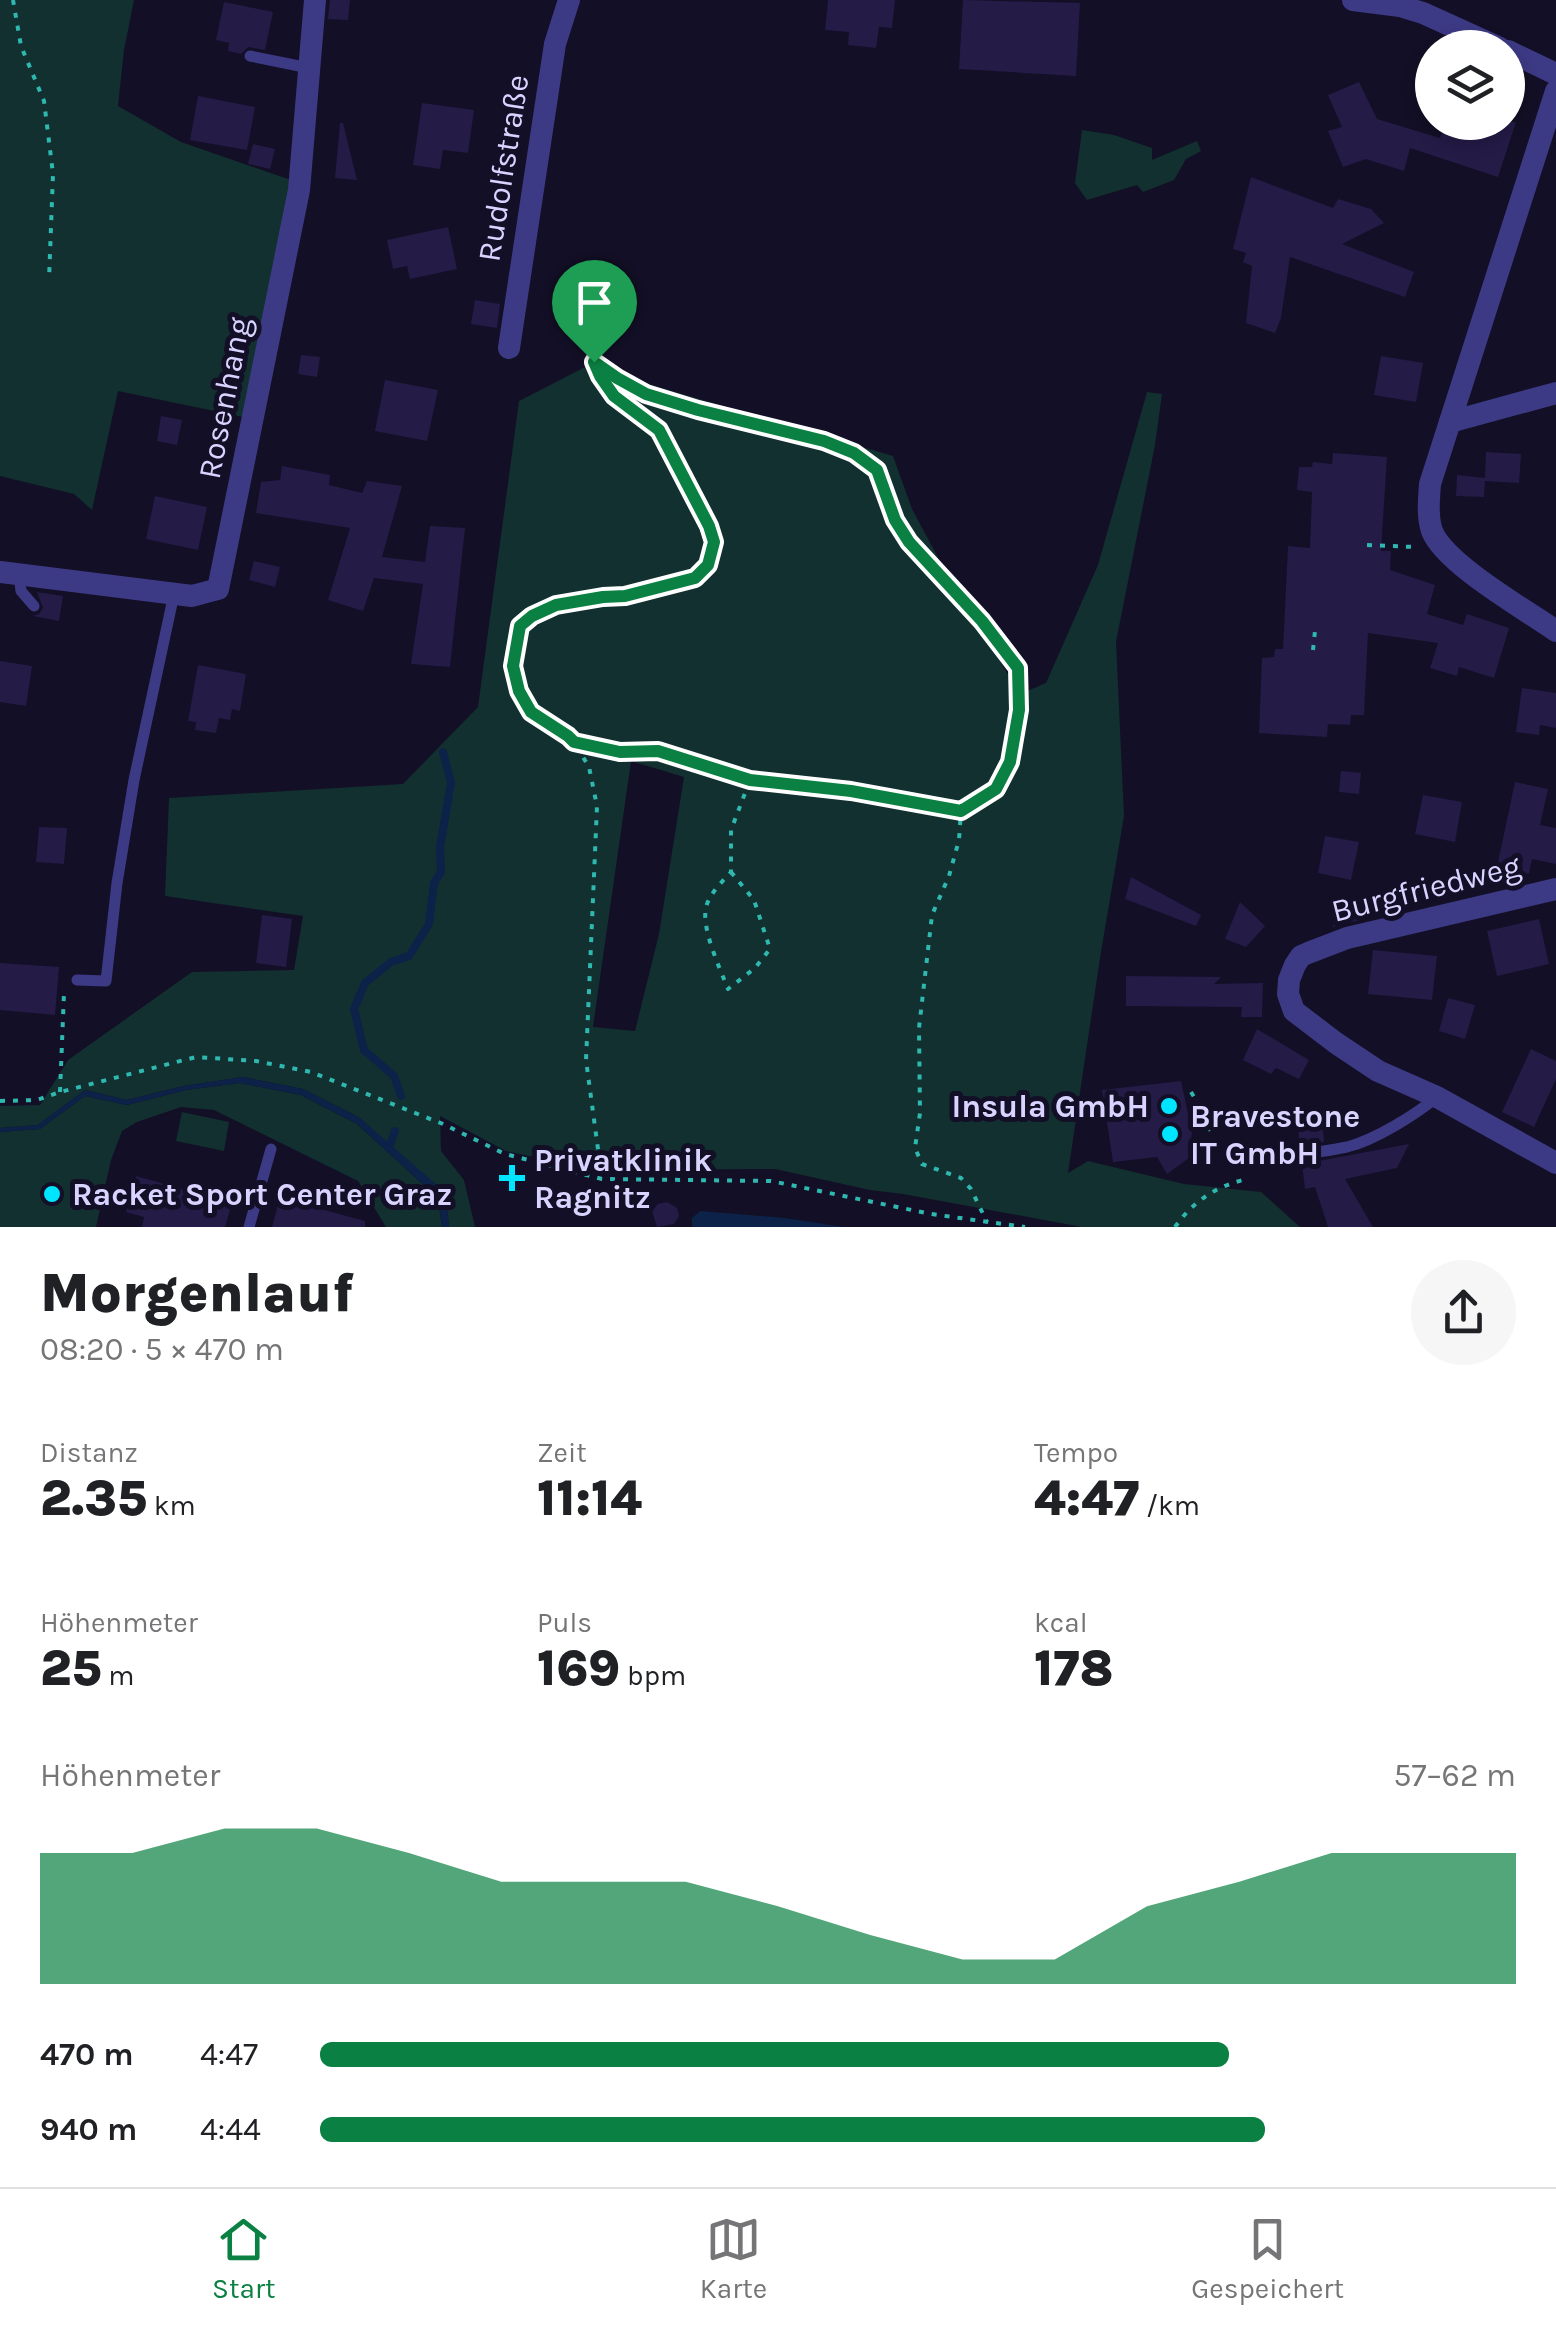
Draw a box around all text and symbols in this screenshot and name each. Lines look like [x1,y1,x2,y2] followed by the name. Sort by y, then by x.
[1415,30,1525,140] map controls
[1415,30,1525,140] button: layers
[470,72,537,264] street label: Rudolfstraße
[552,260,637,363] pin
[567,275,622,330] icon: arrive
[191,314,258,482] street label: Rosenhang
[1328,847,1524,930] street label: Burgfriedweg
[952,1088,1149,1125] place label: Insula GmbH
[1158,1095,1180,1117] marker: Insula GmbH
[1190,1098,1360,1172] place label: Bravestone IT GmbH
[1159,1123,1181,1145] marker: Bravestone IT GmbH
[534,1142,712,1216] place label: Privatklinik Ragnitz
[499,1165,525,1191] marker: Privatklinik Ragnitz
[72,1176,452,1213] place label: Racket Sport Center Graz
[41,1183,63,1205] marker: Racket Sport Center Graz
[1411,1260,1516,1365] button: share
[40,1261,354,1325] text: Morgenlauf
[40,1331,284,1368] text: 08:20 · 5 × 470 m
[40,1436,138,1469] text: Distanz
[537,1436,587,1469] text: Zeit
[1034,1436,1118,1469] text: Tempo
[40,1469,147,1528] text: 2.35
[537,1469,642,1528] text: 11:14
[1034,1469,1139,1528] text: 4:47
[147,1489,196,1522] text: km
[1139,1489,1200,1522] text: /km
[40,1606,198,1639] text: Höhenmeter
[537,1606,592,1639] text: Puls
[1034,1606,1087,1639] text: kcal
[40,1639,102,1698] text: 25
[537,1639,620,1698] text: 169
[1034,1639,1114,1698] text: 178
[102,1659,135,1692] text: m
[620,1659,686,1692] text: bpm
[40,1757,220,1794] text: Höhenmeter
[1393,1757,1516,1794] text: 57–62 m
[40,2036,134,2073] text: 470 m
[200,2036,258,2073] text: 4:47
[40,2111,137,2148] text: 940 m
[200,2111,261,2148] text: 4:44
[212,2212,276,2305] tab: Start
[700,2212,767,2305] tab: Karte
[1191,2212,1344,2305] tab: Gespeichert

